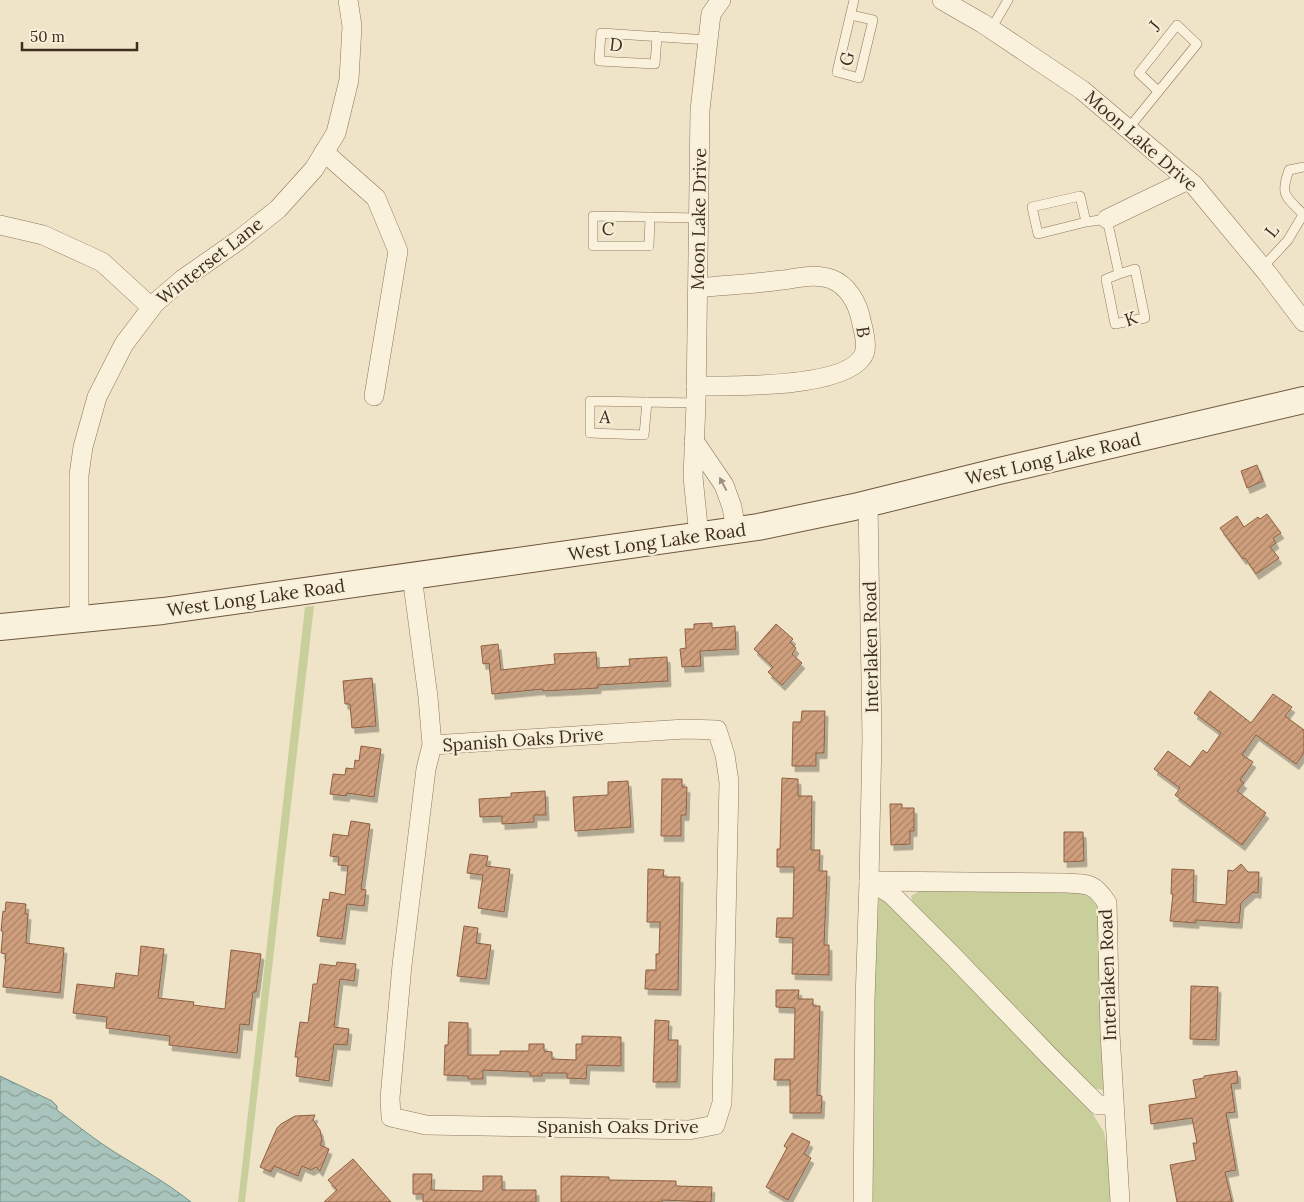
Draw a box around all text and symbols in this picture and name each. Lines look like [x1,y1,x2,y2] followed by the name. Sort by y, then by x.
[1143,16,1166,36] street label: J
[22,20,138,52] scale bar
[30,27,65,46] text: 50 m
[608,32,624,57] street label: D
[834,49,859,68] street label: G
[1080,85,1203,196] street label: Moon Lake Drive
[686,147,711,290] street label: Moon Lake Drive
[152,212,268,309] street label: Winterset Lane
[601,217,615,240] street label: C
[1259,219,1284,242] street label: L
[1121,305,1141,331] street label: K
[851,325,876,339] street label: B
[598,405,612,428] street label: A
[963,427,1143,490] street label: West Long Lake Road
[719,477,727,491] one-way arrow
[566,518,748,565] street label: West Long Lake Road
[165,574,347,621] street label: West Long Lake Road
[858,581,883,713] street label: Interlaken Road
[442,722,604,757] street label: Spanish Oaks Drive
[1094,908,1121,1041] street label: Interlaken Road
[537,1115,699,1138] street label: Spanish Oaks Drive

